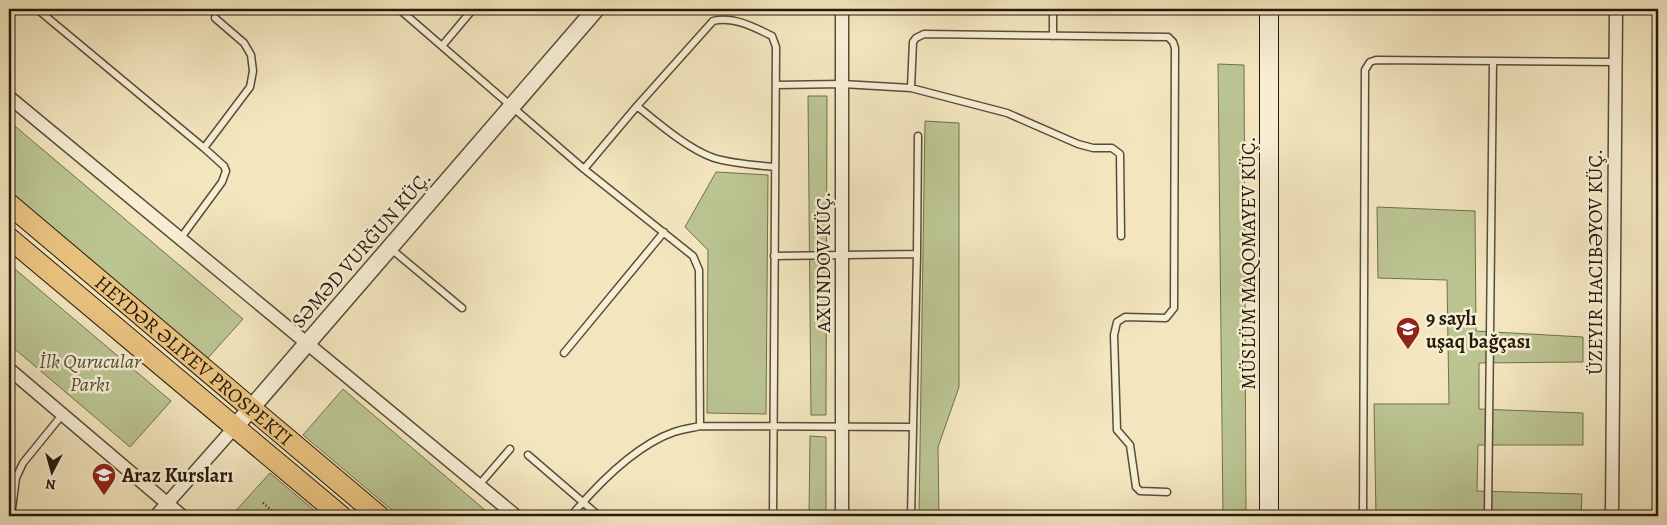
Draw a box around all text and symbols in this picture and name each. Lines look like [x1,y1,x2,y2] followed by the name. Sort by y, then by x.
[1235,136,1262,390] street label: MÜSLÜM MAQOMAYEV KÜÇ.
[1582,149,1609,375] street label: ÜZEYIR HACIBƏYOV KÜÇ.
[286,165,437,334] street label: SƏMƏD VURĞUN KÜÇ.
[810,192,837,333] street label: AXUNDOV KÜÇ.
[89,269,298,452] street label: HEYDƏR ƏLIYEV PROSPEKTI
[1426,305,1531,355] place label: 9 saylı uşaq bağçası
[1395,316,1421,350] school or university icon: 9 saylı uşaq bağçası
[39,348,142,398] park label: İlk Qurucular Parkı
[28,448,78,498] north arrow
[91,462,117,496] school or university icon: Araz Kursları
[121,462,234,489] place label: Araz Kursları
[45,474,57,494] text: N

